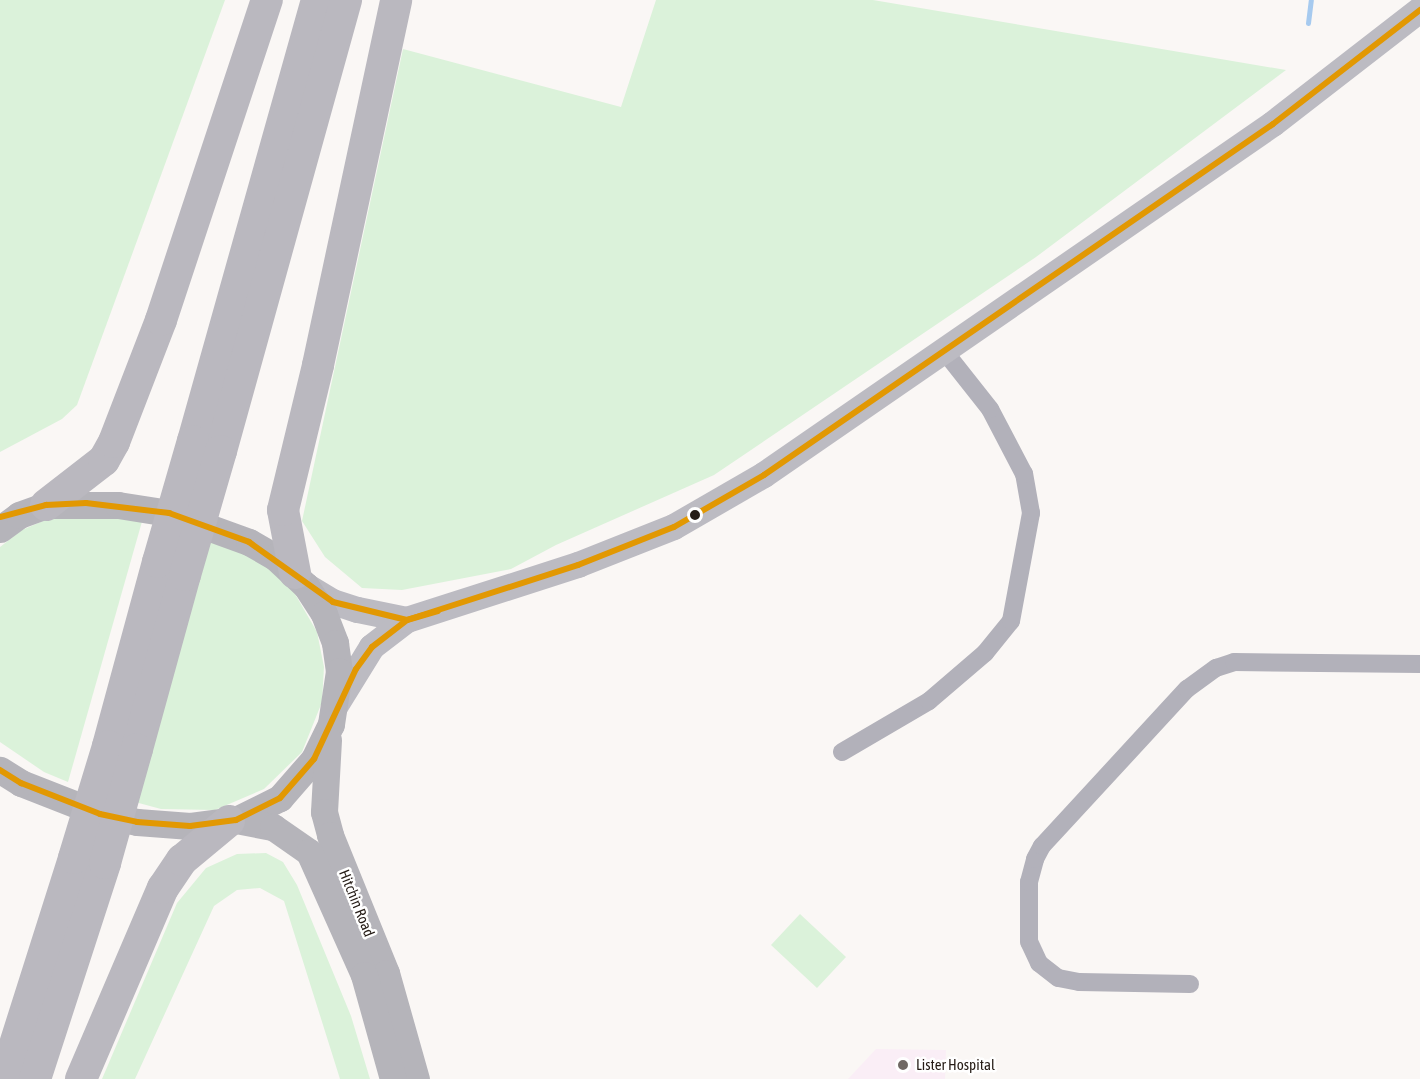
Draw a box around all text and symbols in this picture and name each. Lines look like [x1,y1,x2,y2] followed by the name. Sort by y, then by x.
[689,509,701,521] unlabelled marker
[335,867,379,939] street label: Hitchin Road
[894,1056,912,1074] marker: Lister Hospital
[916,1056,995,1074] place label: Lister Hospital

